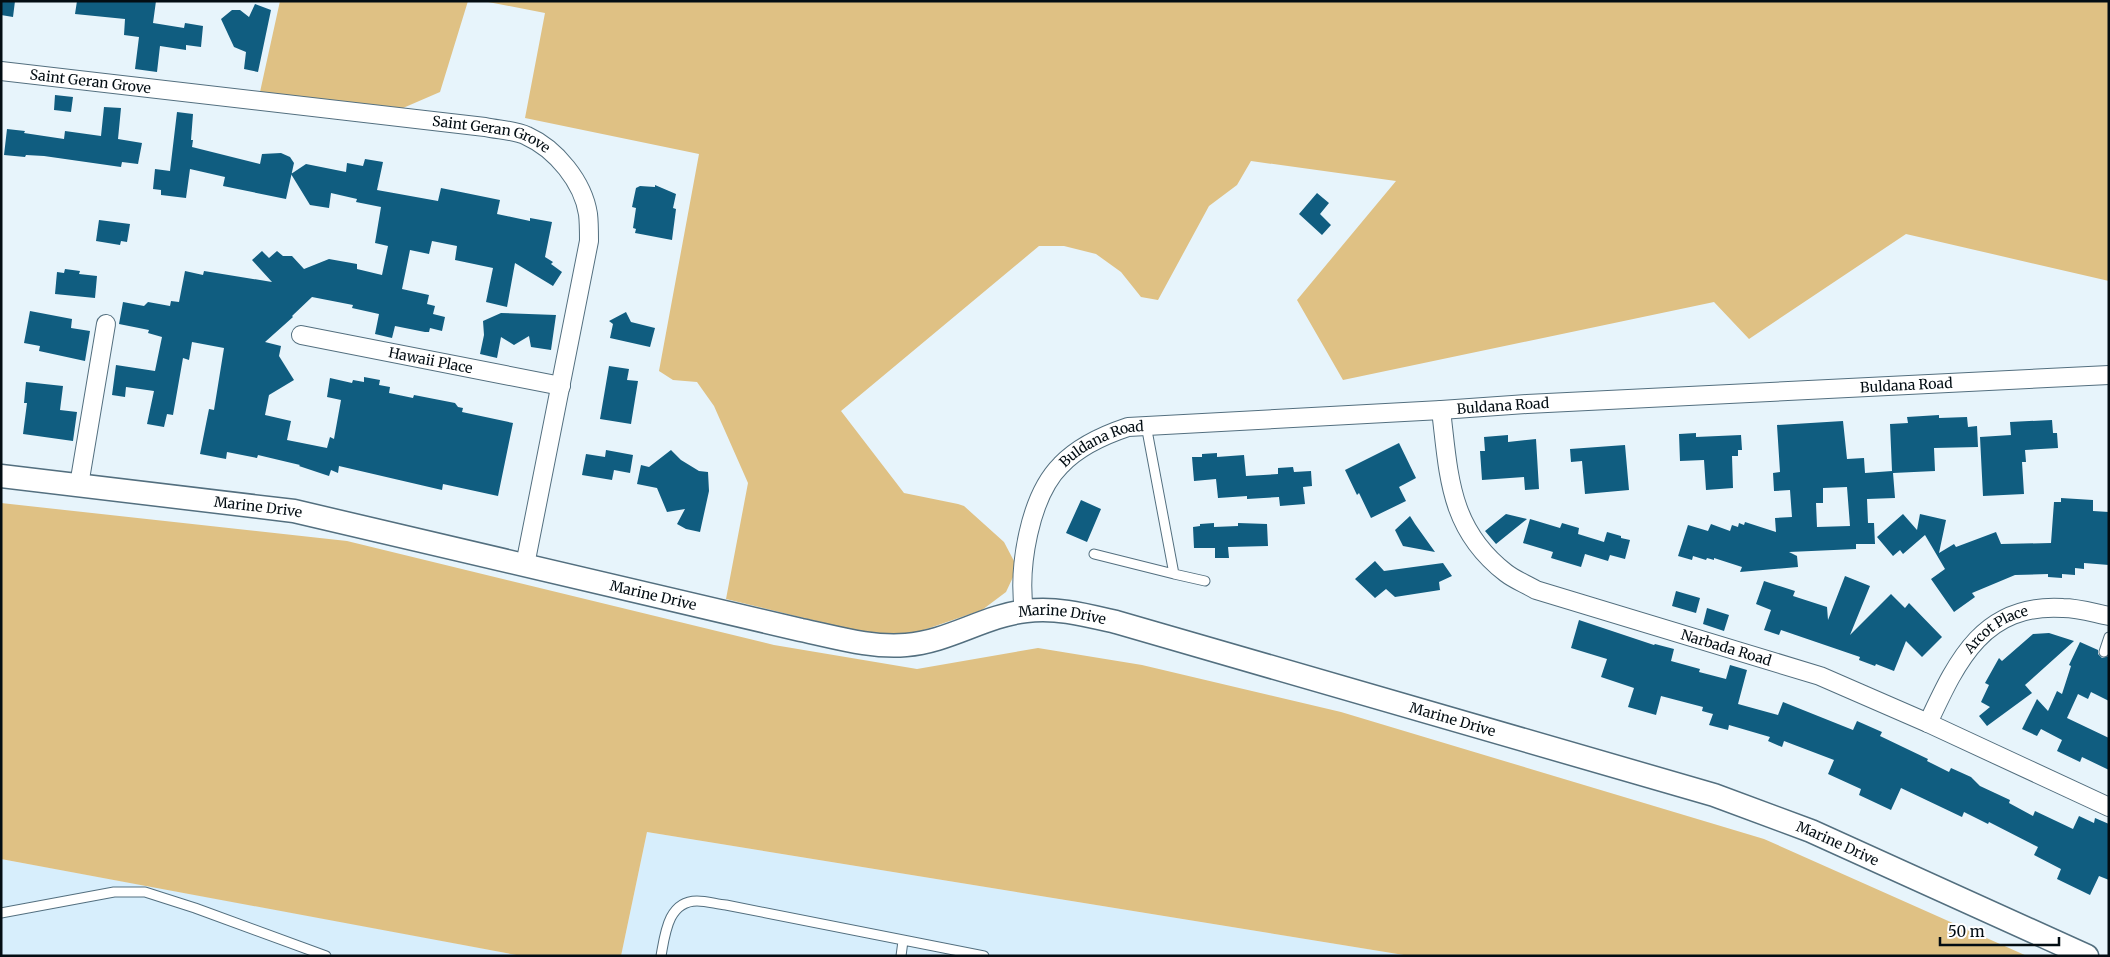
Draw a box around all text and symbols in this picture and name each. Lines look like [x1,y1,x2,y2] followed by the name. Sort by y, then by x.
[29,65,152,97] street label: Saint Geran Grove
[431,112,554,157] street label: Saint Geran Grove
[387,343,474,377] street label: Hawaii Place
[1860,374,1954,396] street label: Buldana Road
[1456,394,1550,418] street label: Buldana Road
[1055,417,1145,471] street label: Buldana Road
[213,493,304,522] street label: Marine Drive
[608,576,698,614] street label: Marine Drive
[1017,601,1108,628] street label: Marine Drive
[1959,602,2030,658] street label: Arcot Place
[1679,625,1774,670] street label: Narbada Road
[1407,698,1498,740] street label: Marine Drive
[1794,817,1882,870] street label: Marine Drive
[1940,914,2059,946] scale bar
[1948,922,1985,941] text: 50 m

